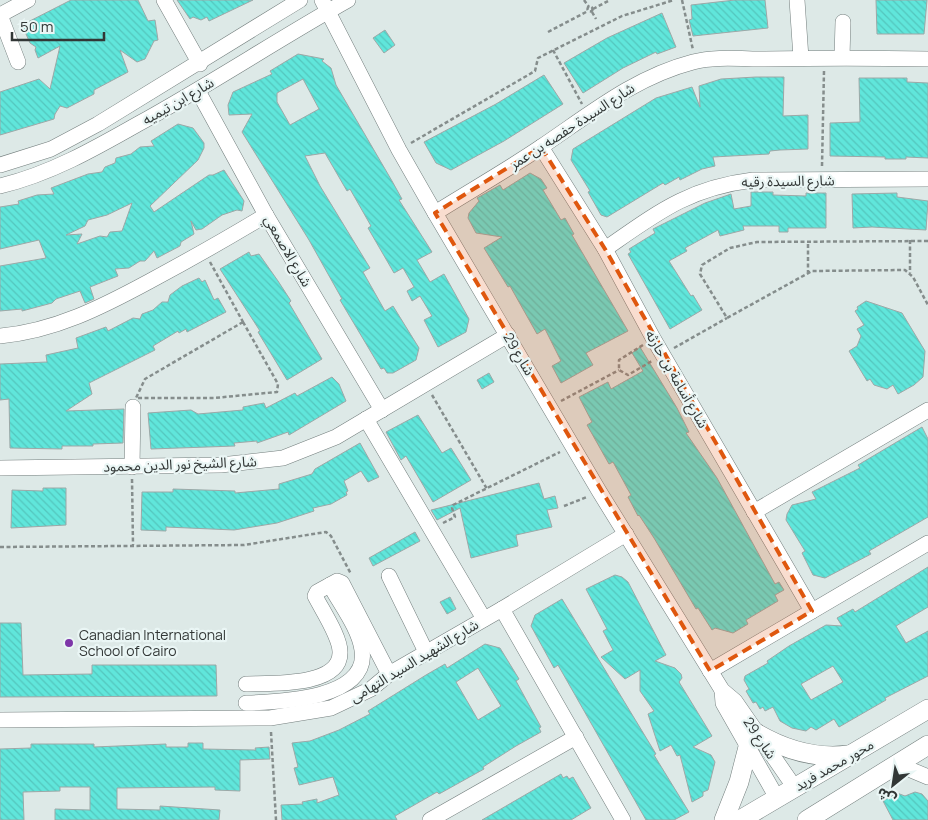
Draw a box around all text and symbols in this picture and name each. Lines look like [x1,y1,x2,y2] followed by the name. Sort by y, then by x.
[12,10,105,42] scale bar
[20,16,54,37] text: 50 m
[138,72,218,130] street label: شارع ابن تيميه
[505,78,639,175] street label: شارع السيدة حفصه بن عمر
[741,170,835,193] street label: شارع السيدة رقيه
[258,211,317,291] street label: شارع الاصمعي
[640,326,713,432] street label: شارع أسامة بن حارثه
[498,329,540,380] street label: شارع 29
[103,451,257,478] street label: شارع الشيخ نور الدين محمود
[346,615,483,708] street label: شارع الشهيد السيد التهامى
[79,625,226,660] place label: Canadian International School of Cairo
[63,637,75,649] marker: Canadian International School of Cairo
[738,713,781,764] street label: شارع 29
[791,734,877,795] street label: محور محمد فريد
[868,760,918,810] north arrow
[873,784,899,810] text: ش

